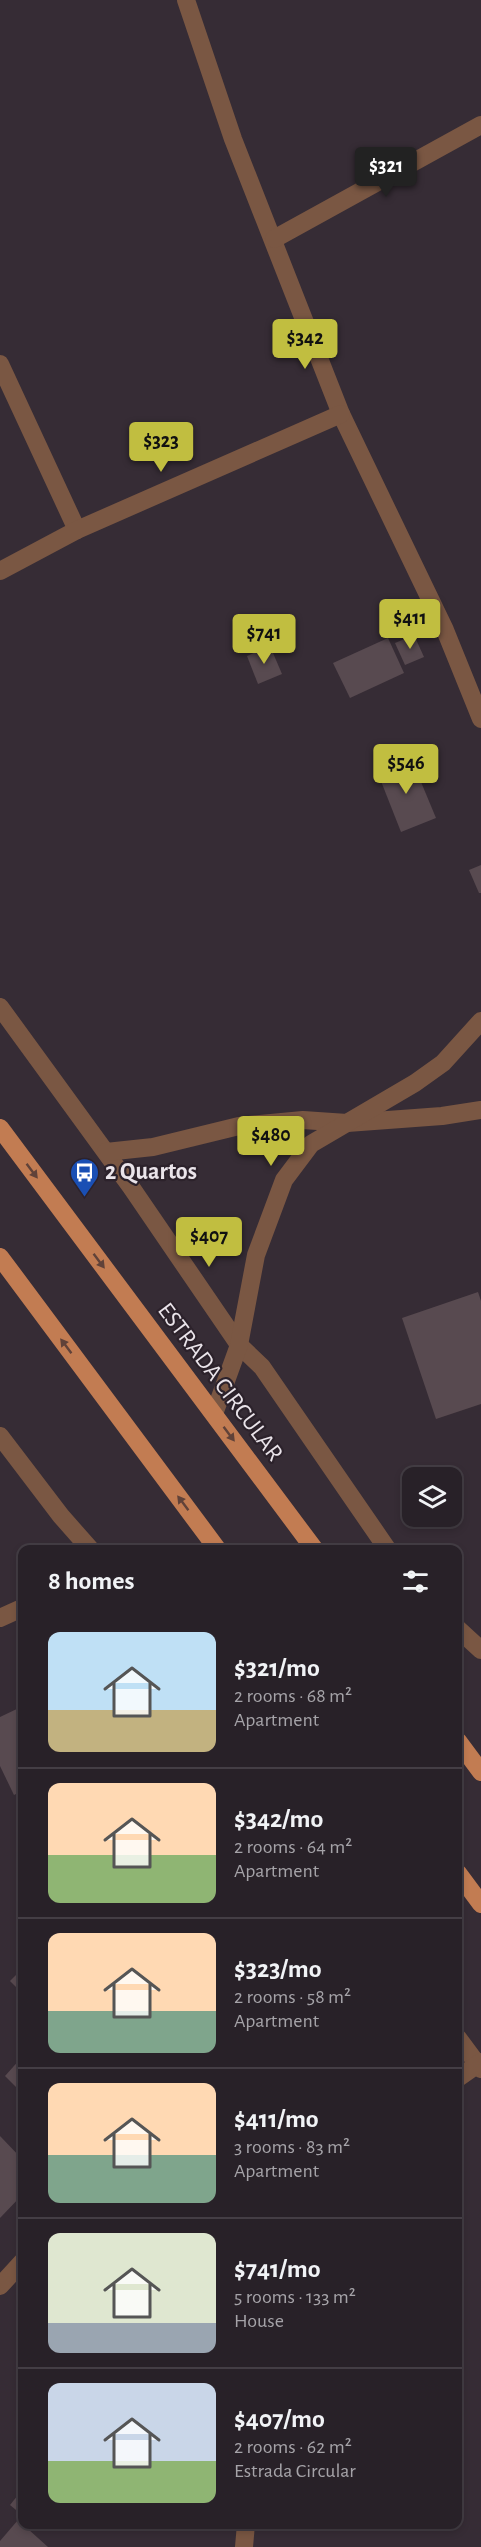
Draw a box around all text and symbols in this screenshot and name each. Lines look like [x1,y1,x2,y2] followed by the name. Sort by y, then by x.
[350,147,422,198] pin: $321
[369,156,403,176] text: $321
[269,319,341,370] pin: $342
[286,328,324,348] text: $342
[125,422,197,473] pin: $323
[143,431,179,451] text: $323
[374,599,446,650] pin: $411
[393,608,427,628] text: $411
[228,614,300,665] pin: $741
[247,623,281,643] text: $741
[370,744,442,795] pin: $546
[387,753,425,773] text: $546
[235,1116,307,1167] pin: $480
[251,1125,291,1145] text: $480
[68,1156,100,1198] bus stop icon: 2 Quartos
[105,1160,197,1184] place label: 2 Quartos
[26,1163,38,1179] one-way arrow
[173,1217,245,1268] pin: $407
[190,1226,228,1246] text: $407
[93,1253,106,1269] one-way arrow
[153,1298,287,1466] street label: ESTRADA CIRCULAR
[60,1338,73,1354] one-way arrow
[222,1427,234,1442] one-way arrow
[402,1467,462,1527] map controls
[402,1467,462,1527] button: layers
[177,1495,189,1510] one-way arrow
[399,1565,432,1598] icon: filters
[48,1568,135,1594] text: 8 homes
[234,1655,320,1681] text: $321/mo
[96,1656,168,1728] icon: home
[234,1686,352,1706] text: 2 rooms · 68 m²
[234,1710,319,1730] text: Apartment
[234,1806,323,1832] text: $342/mo
[96,1807,168,1879] icon: home
[234,1837,352,1857] text: 2 rooms · 64 m²
[234,1861,319,1881] text: Apartment
[234,1956,322,1982] text: $323/mo
[96,1957,168,2029] icon: home
[234,1987,351,2007] text: 2 rooms · 58 m²
[234,2011,319,2031] text: Apartment
[234,2106,319,2132] text: $411/mo
[96,2107,168,2179] icon: home
[234,2137,350,2157] text: 3 rooms · 83 m²
[234,2161,319,2181] text: Apartment
[234,2256,321,2282] text: $741/mo
[96,2257,168,2329] icon: home
[234,2287,356,2307] text: 5 rooms · 133 m²
[234,2311,284,2331] text: House
[234,2406,325,2432] text: $407/mo
[96,2407,168,2479] icon: home
[234,2437,352,2457] text: 2 rooms · 62 m²
[234,2461,356,2481] text: Estrada Circular

